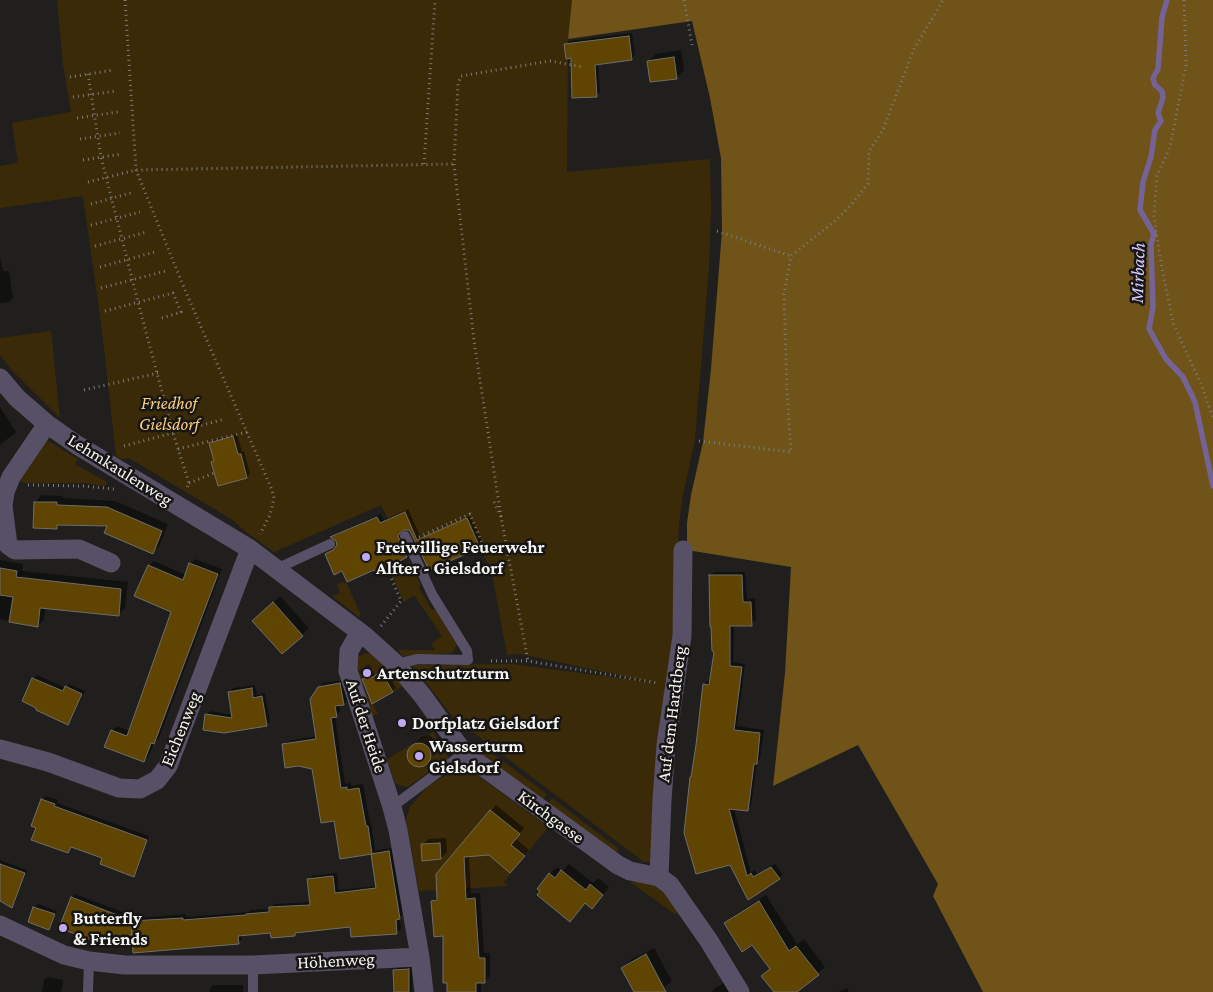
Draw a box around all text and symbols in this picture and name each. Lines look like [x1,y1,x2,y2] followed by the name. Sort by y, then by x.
[1126,242,1150,304] water label: Mirbach
[139,392,199,434] park label: Friedhof Gielsdorf
[64,429,176,511] street label: Lehmkaulenweg
[376,536,545,578] place label: Freiwillige Feuerwehr Alfter - Gielsdorf
[360,551,372,563] marker: Freiwillige Feuerwehr Alfter - Gielsdorf
[653,645,691,783] street label: Auf dem Hardtberg
[377,662,510,684] place label: Artenschutzturm
[361,667,373,679] marker: Artenschutzturm
[341,676,391,776] street label: Auf der Heide
[156,688,206,770] street label: Eichenweg
[412,712,559,734] place label: Dorfplatz Gielsdorf
[396,717,408,729] marker: Dorfplatz Gielsdorf
[429,735,523,778] place label: Wasserturm Gielsdorf
[413,750,425,762] marker: Wasserturm Gielsdorf
[513,786,589,848] street label: Kirchgasse
[73,907,148,950] place label: Butterfly & Friends
[57,922,69,934] marker: Butterfly & Friends
[297,948,375,974] street label: Höhenweg

